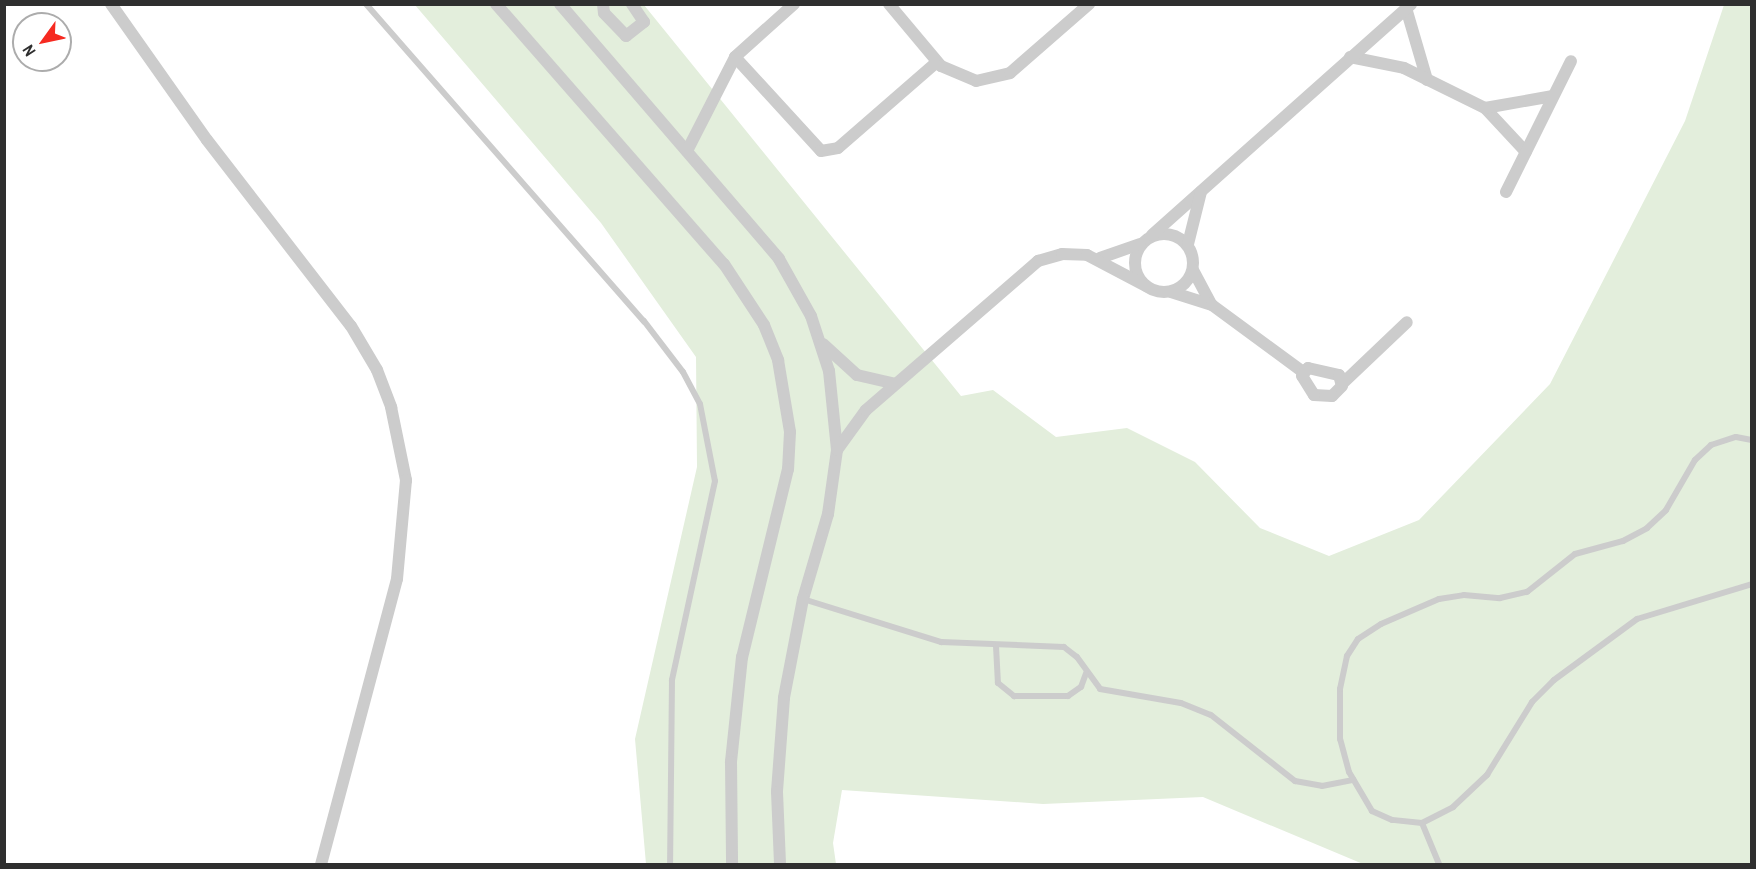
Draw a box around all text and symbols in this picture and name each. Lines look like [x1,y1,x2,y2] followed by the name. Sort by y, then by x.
[12,12,72,72] north arrow
[17,41,40,61] text: N

